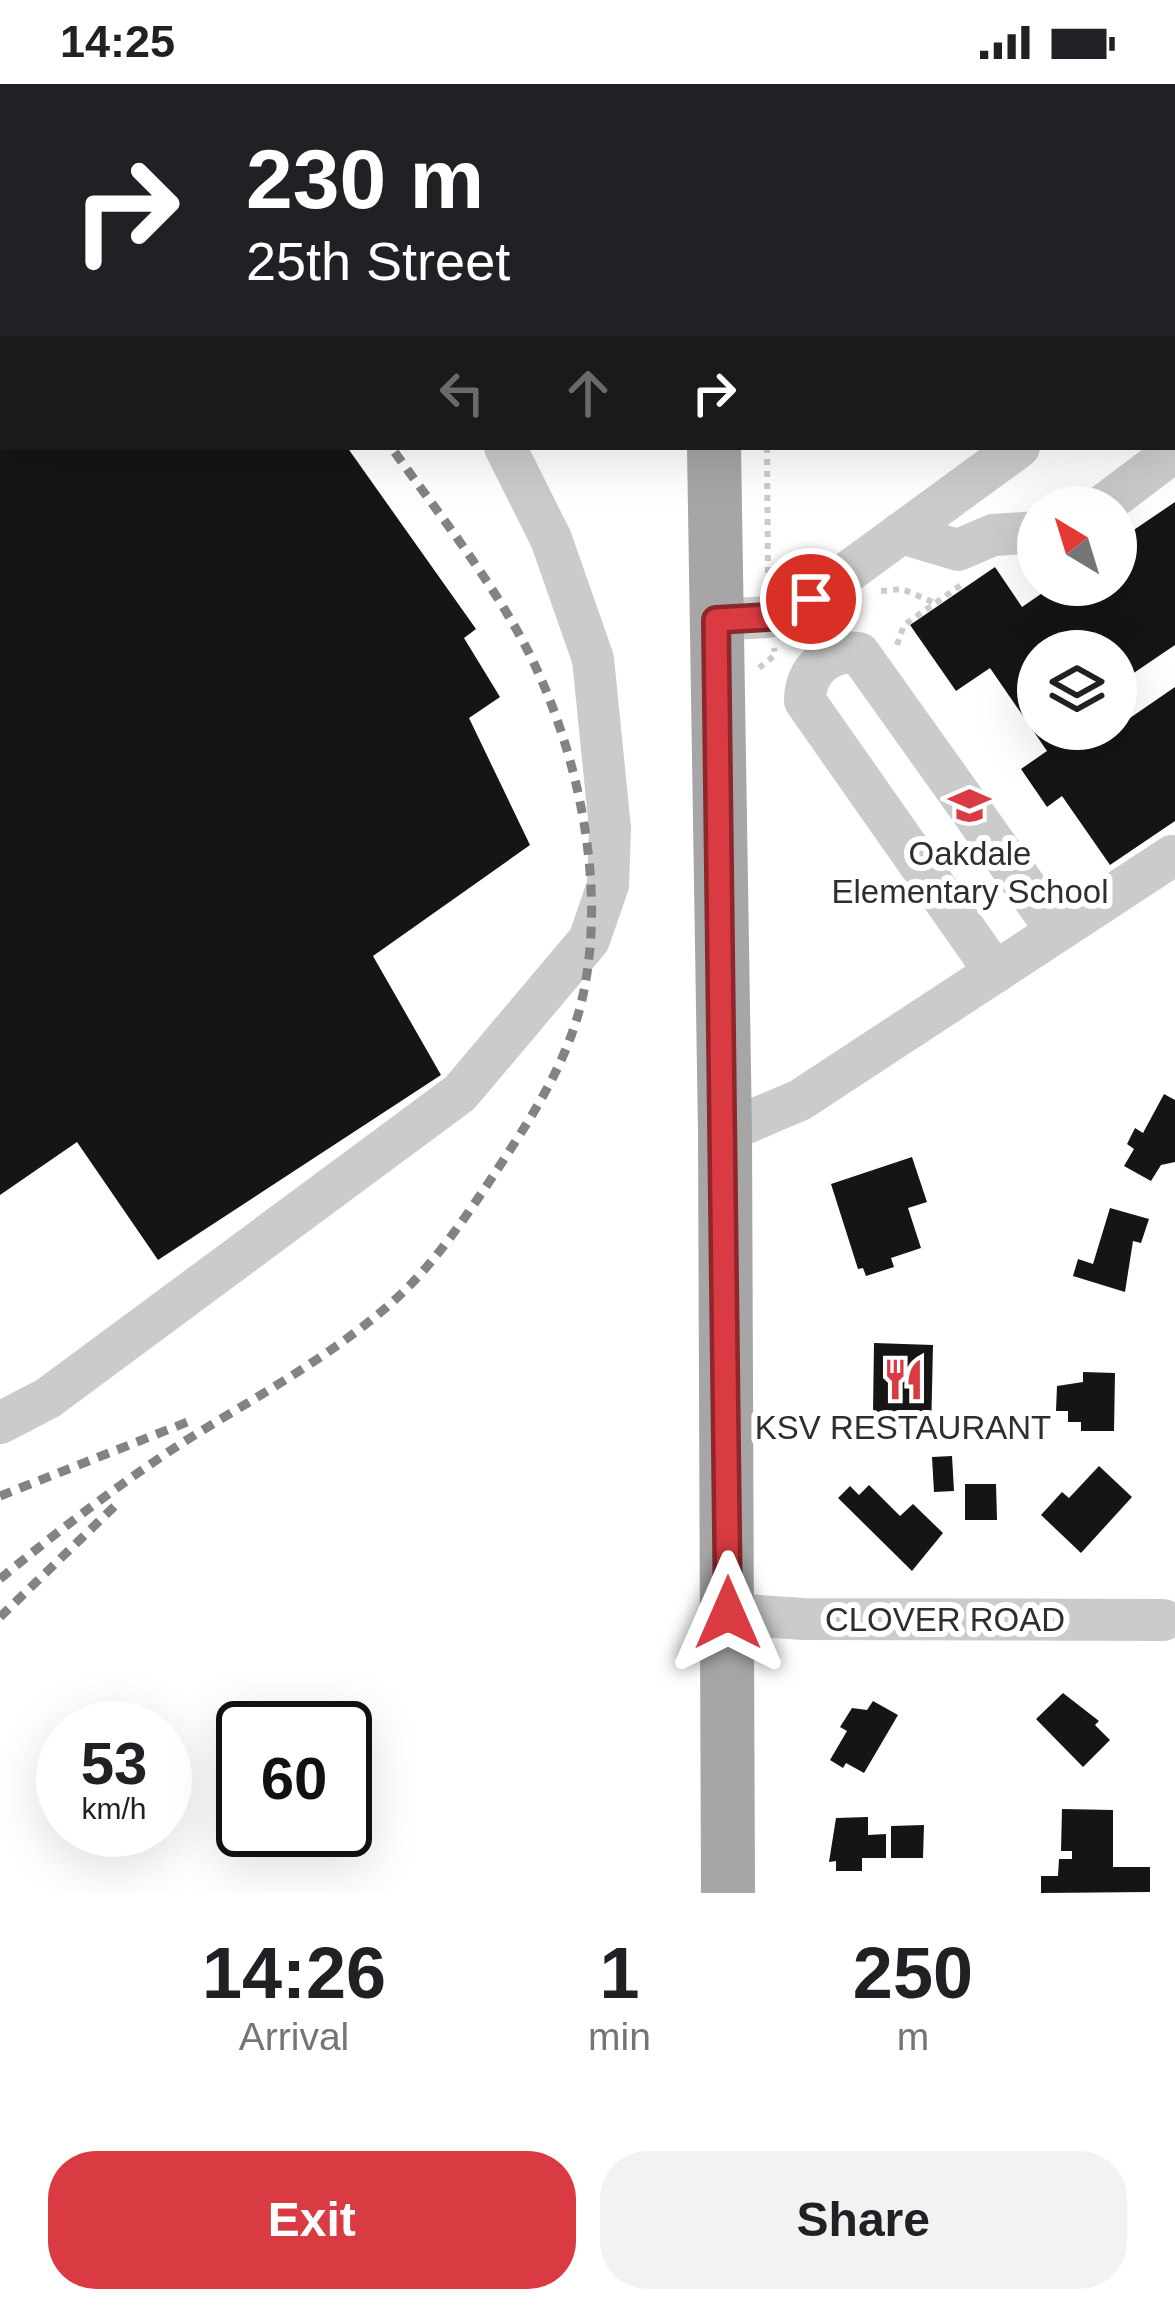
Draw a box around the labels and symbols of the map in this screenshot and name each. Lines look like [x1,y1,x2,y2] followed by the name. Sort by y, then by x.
[1017,486,1137,606] north arrow
[760,548,862,650] pin
[947,782,993,828] school or university icon: Oakdale Elementary School
[832,835,1108,910] place label: Oakdale Elementary School
[880,1356,926,1402] restaurant icon: KSV RESTAURANT
[755,1409,1051,1446] place label: KSV RESTAURANT
[665,1550,791,1676] position arrow
[825,1601,1065,1638] street label: CLOVER ROAD
[216,1701,372,1857] speed limit sign: 60

